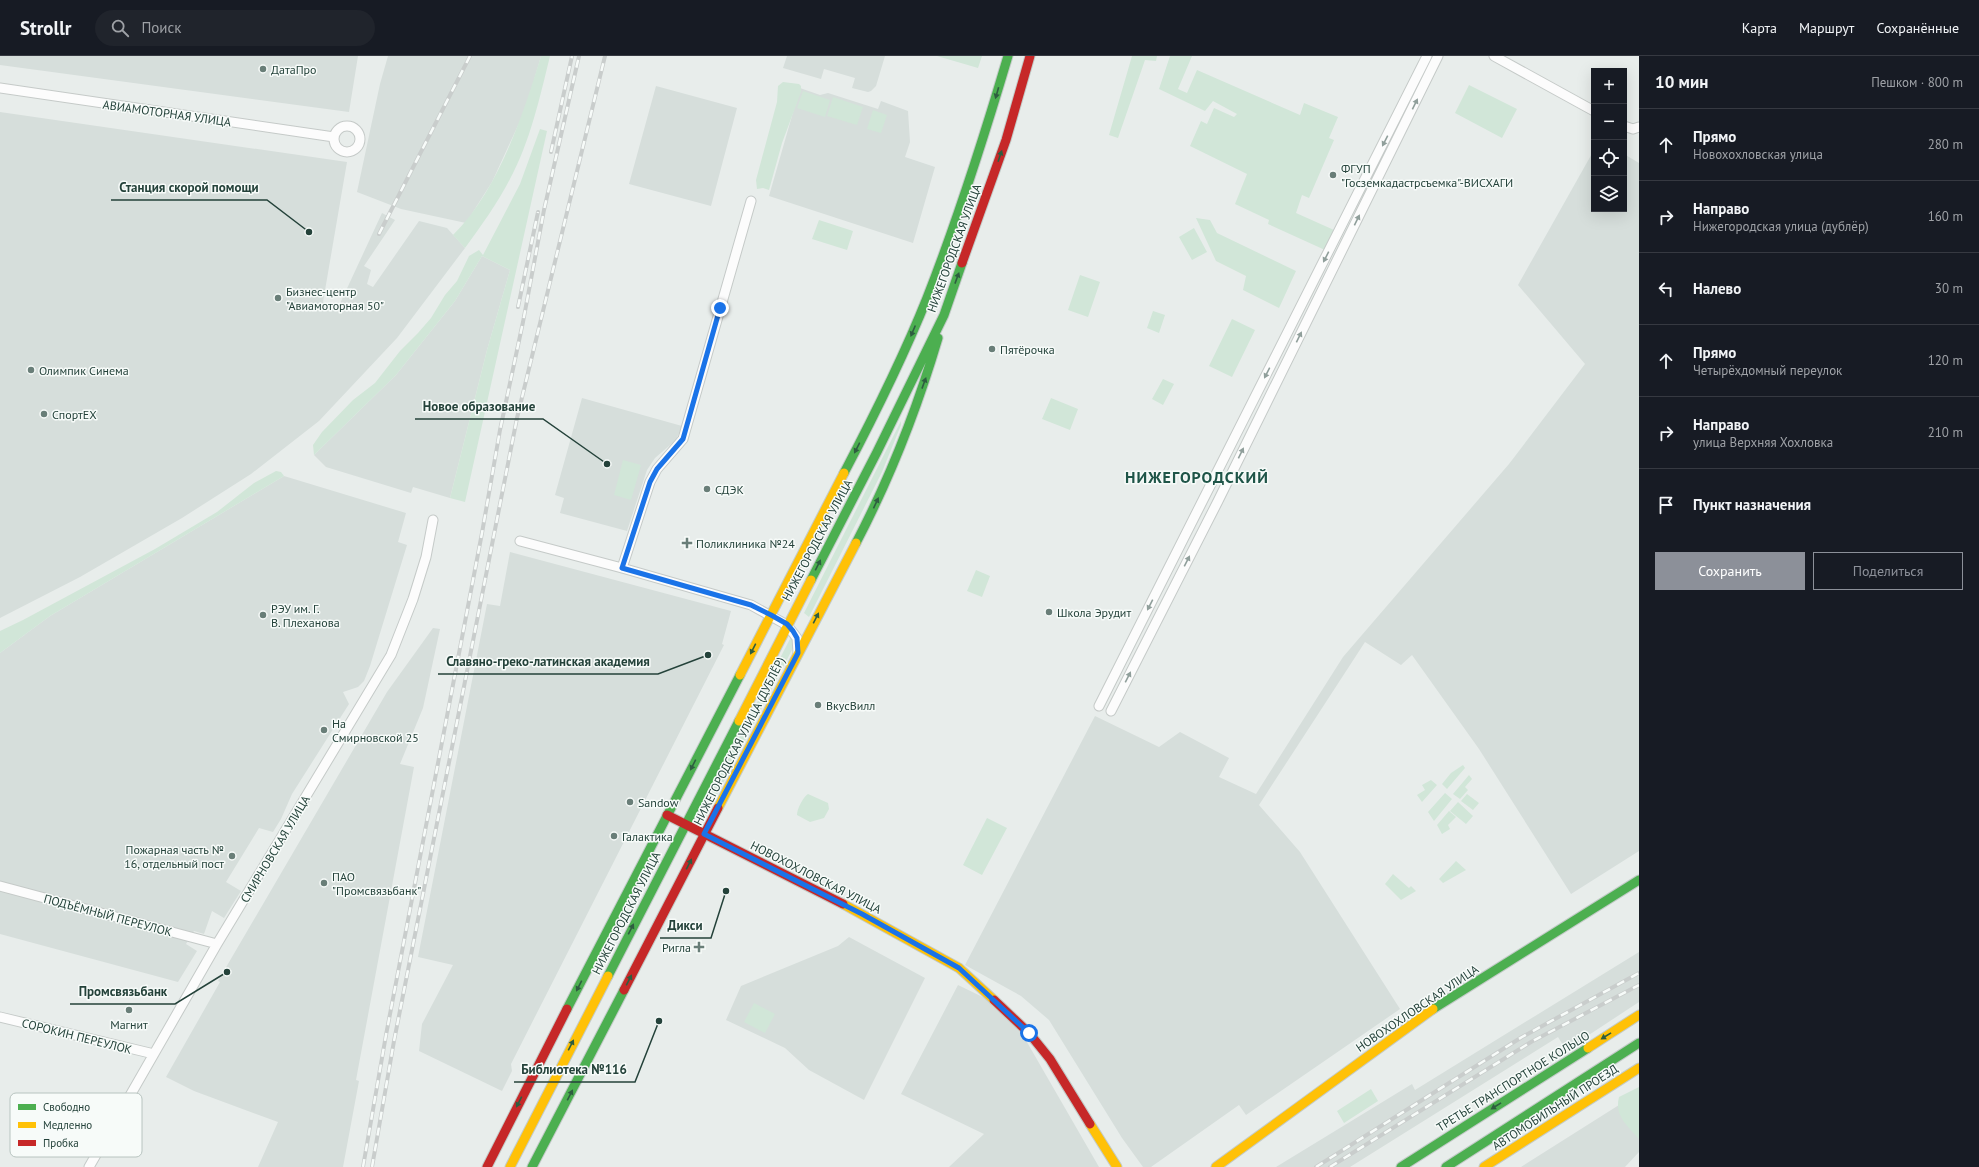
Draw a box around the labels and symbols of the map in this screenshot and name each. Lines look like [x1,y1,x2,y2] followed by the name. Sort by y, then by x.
[271,62,317,77] place label: ДатаПро
[258,64,268,74] marker: ДатаПро
[994,88,1000,100] one-way arrow
[102,97,232,129] street label: АВИАМОТОРНАЯ УЛИЦА
[1412,98,1418,110] one-way arrow
[1381,135,1388,147] one-way arrow
[997,149,1003,161] one-way arrow
[1341,161,1513,190] place label: ФГУП "Госземкадастрсъемка"-ВИСХАГИ
[1328,170,1338,180] marker: ФГУП "Госземкадастрсъемка"-ВИСХАГИ
[111,175,267,200] callout: Станция скорой помощи
[119,179,259,196] text: Станция скорой помощи
[924,182,984,314] street label: НИЖЕГОРОДСКАЯ УЛИЦА
[1354,215,1360,226] one-way arrow
[1323,251,1329,263] one-way arrow
[955,272,961,284] one-way arrow
[286,284,384,313] place label: Бизнес-центр "Авиамоторная 50"
[273,293,283,303] marker: Бизнес-центр "Авиамоторная 50"
[711,299,729,317] route end
[910,325,916,336] one-way arrow
[1296,331,1302,343] one-way arrow
[1000,342,1055,357] place label: Пятёрочка
[987,344,997,354] marker: Пятёрочка
[39,363,129,378] place label: Олимпик Синема
[26,365,36,375] marker: Олимпик Синема
[1264,367,1271,379] one-way arrow
[922,376,928,388] one-way arrow
[415,394,543,419] callout: Новое образование
[423,398,536,415] text: Новое образование
[52,407,97,422] place label: СпортEX
[39,409,49,419] marker: СпортEX
[854,442,860,454] one-way arrow
[1238,448,1245,459] one-way arrow
[1125,467,1269,487] district label: НИЖЕГОРОДСКИЙ
[779,477,855,603] street label: НИЖЕГОРОДСКАЯ УЛИЦА
[715,482,744,497] place label: СДЭК
[702,484,712,494] marker: СДЭК
[873,498,879,509] one-way arrow
[696,536,795,551] place label: Поликлиника №24
[681,537,693,549] marker: Поликлиника №24
[1184,555,1191,567] one-way arrow
[814,559,821,571] one-way arrow
[1147,599,1153,611] one-way arrow
[271,601,340,630] place label: РЭУ им. Г. В. Плеханова
[1057,605,1131,620] place label: Школа Эрудит
[1044,607,1054,617] marker: Школа Эрудит
[258,610,268,620] marker: РЭУ им. Г. В. Плеханова
[813,613,819,624] one-way arrow
[750,644,756,655] one-way arrow
[438,649,658,674] callout: Славяно-греко-латинская академия
[446,653,650,670] text: Славяно-греко-латинская академия
[690,654,788,828] street label: НИЖЕГОРОДСКАЯ УЛИЦА (ДУБЛЁР)
[1125,671,1132,682] one-way arrow
[826,698,875,713] place label: ВкусВилл
[813,700,823,710] marker: ВкусВилл
[332,716,419,745] place label: На Смирновской 25
[319,725,329,735] marker: На Смирновской 25
[690,759,696,771] one-way arrow
[237,793,313,905] street label: СМИРНОВСКАЯ УЛИЦА
[638,795,679,810] place label: Sandow
[625,797,635,807] marker: Sandow
[622,829,673,844] place label: Галактика
[609,831,619,841] marker: Галактика
[748,837,884,917] street label: НОВОХОХЛОВСКАЯ УЛИЦА
[124,842,224,871] place label: Пожарная часть № 16, отдельный пост
[589,849,663,977] street label: НИЖЕГОРОДСКАЯ УЛИЦА
[227,851,237,861] marker: Пожарная часть № 16, отдельный пост
[686,858,692,870] one-way arrow
[332,869,421,898] place label: ПАО "Промсвязьбанк"
[319,878,329,888] marker: ПАО "Промсвязьбанк"
[42,891,174,939] street label: ПОДЪЁМНЫЙ ПЕРЕУЛОК
[660,913,711,938] callout: Дикси
[668,917,702,934] text: Дикси
[628,923,634,935] one-way arrow
[662,940,691,955] place label: Ригла
[694,942,704,952] marker: Ригла
[1353,961,1481,1055] street label: НОВОХОХЛОВСКАЯ УЛИЦА
[626,974,632,986] one-way arrow
[70,979,175,1004] callout: Промсвязьбанк
[576,980,582,992] one-way arrow
[79,983,168,1000] text: Промсвязьбанк
[124,1005,134,1015] marker: Магнит
[20,1015,134,1057] street label: СОРОКИН ПЕРЕУЛОК
[110,1017,148,1032] place label: Магнит
[1020,1024,1038,1042] route start
[1434,1028,1592,1134] street label: ТРЕТЬЕ ТРАНСПОРТНОЕ КОЛЬЦО
[1600,1033,1612,1040] one-way arrow
[568,1039,575,1050] one-way arrow
[514,1057,635,1082] callout: Библиотека №116
[521,1061,627,1078] text: Библиотека №116
[1489,1061,1621,1153] street label: АВТОМОБИЛЬНЫЙ ПРОЕЗД
[567,1090,573,1101] one-way arrow
[10,1093,142,1157] legend
[516,1096,523,1108] one-way arrow
[43,1100,90,1114] text: Свободно
[1491,1102,1501,1110] one-way arrow
[43,1118,92,1132] text: Медленно
[43,1136,79,1150] text: Пробка

